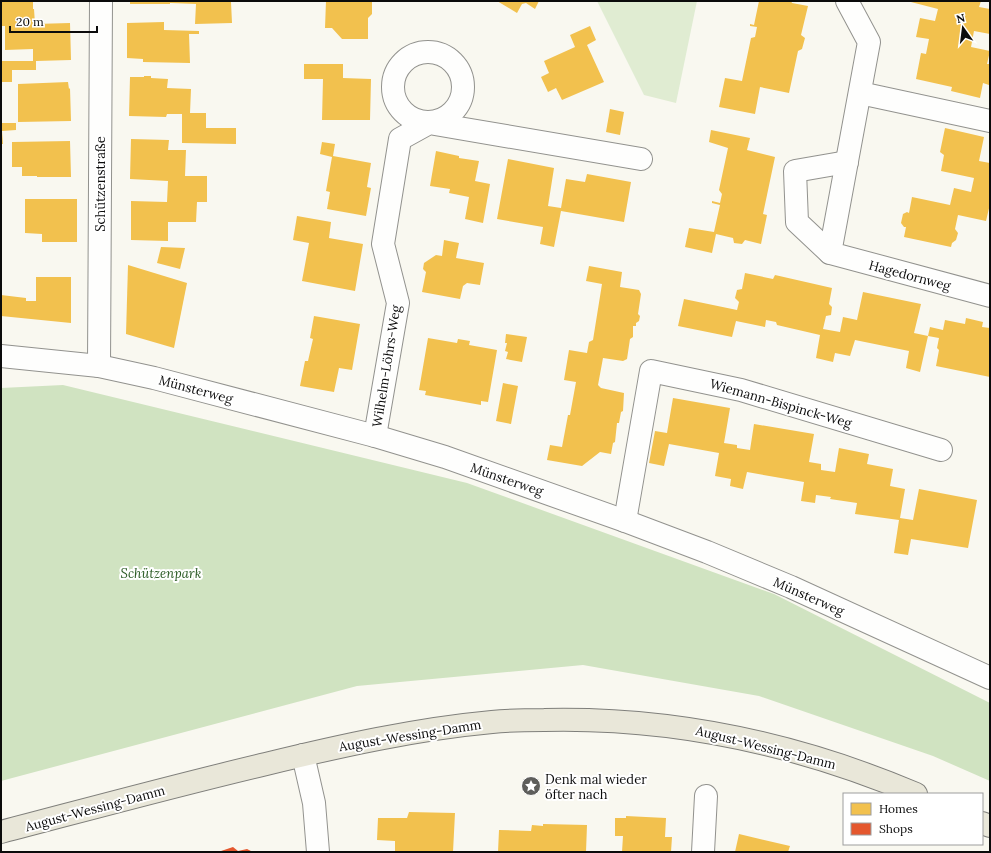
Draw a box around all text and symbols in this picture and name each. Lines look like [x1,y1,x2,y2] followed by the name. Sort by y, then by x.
[10,8,97,34] scale bar
[943,8,983,48] north arrow
[955,10,967,26] text: N
[16,14,44,29] text: 20 m
[92,136,109,232] street label: Schützenstraße
[867,256,953,295] street label: Hagedornweg
[368,303,405,428] street label: Wilhelm-Löhrs-Weg
[157,371,236,408] street label: Münsterweg
[708,375,855,432] street label: Wiemann-Bispinck-Weg
[468,459,546,500] street label: Münsterweg
[121,565,202,582] park label: Schützenpark
[771,573,848,620] street label: Münsterweg
[337,716,483,755] street label: August-Wessing-Damm
[693,722,838,773] street label: August-Wessing-Damm
[545,771,647,803] place label: Denk mal wieder öfter nach
[520,775,542,797] place icon: Denk mal wieder öfter nach
[22,782,167,836] street label: August-Wessing-Damm
[843,793,983,845] legend
[879,801,918,816] text: Homes
[879,821,913,836] text: Shops

